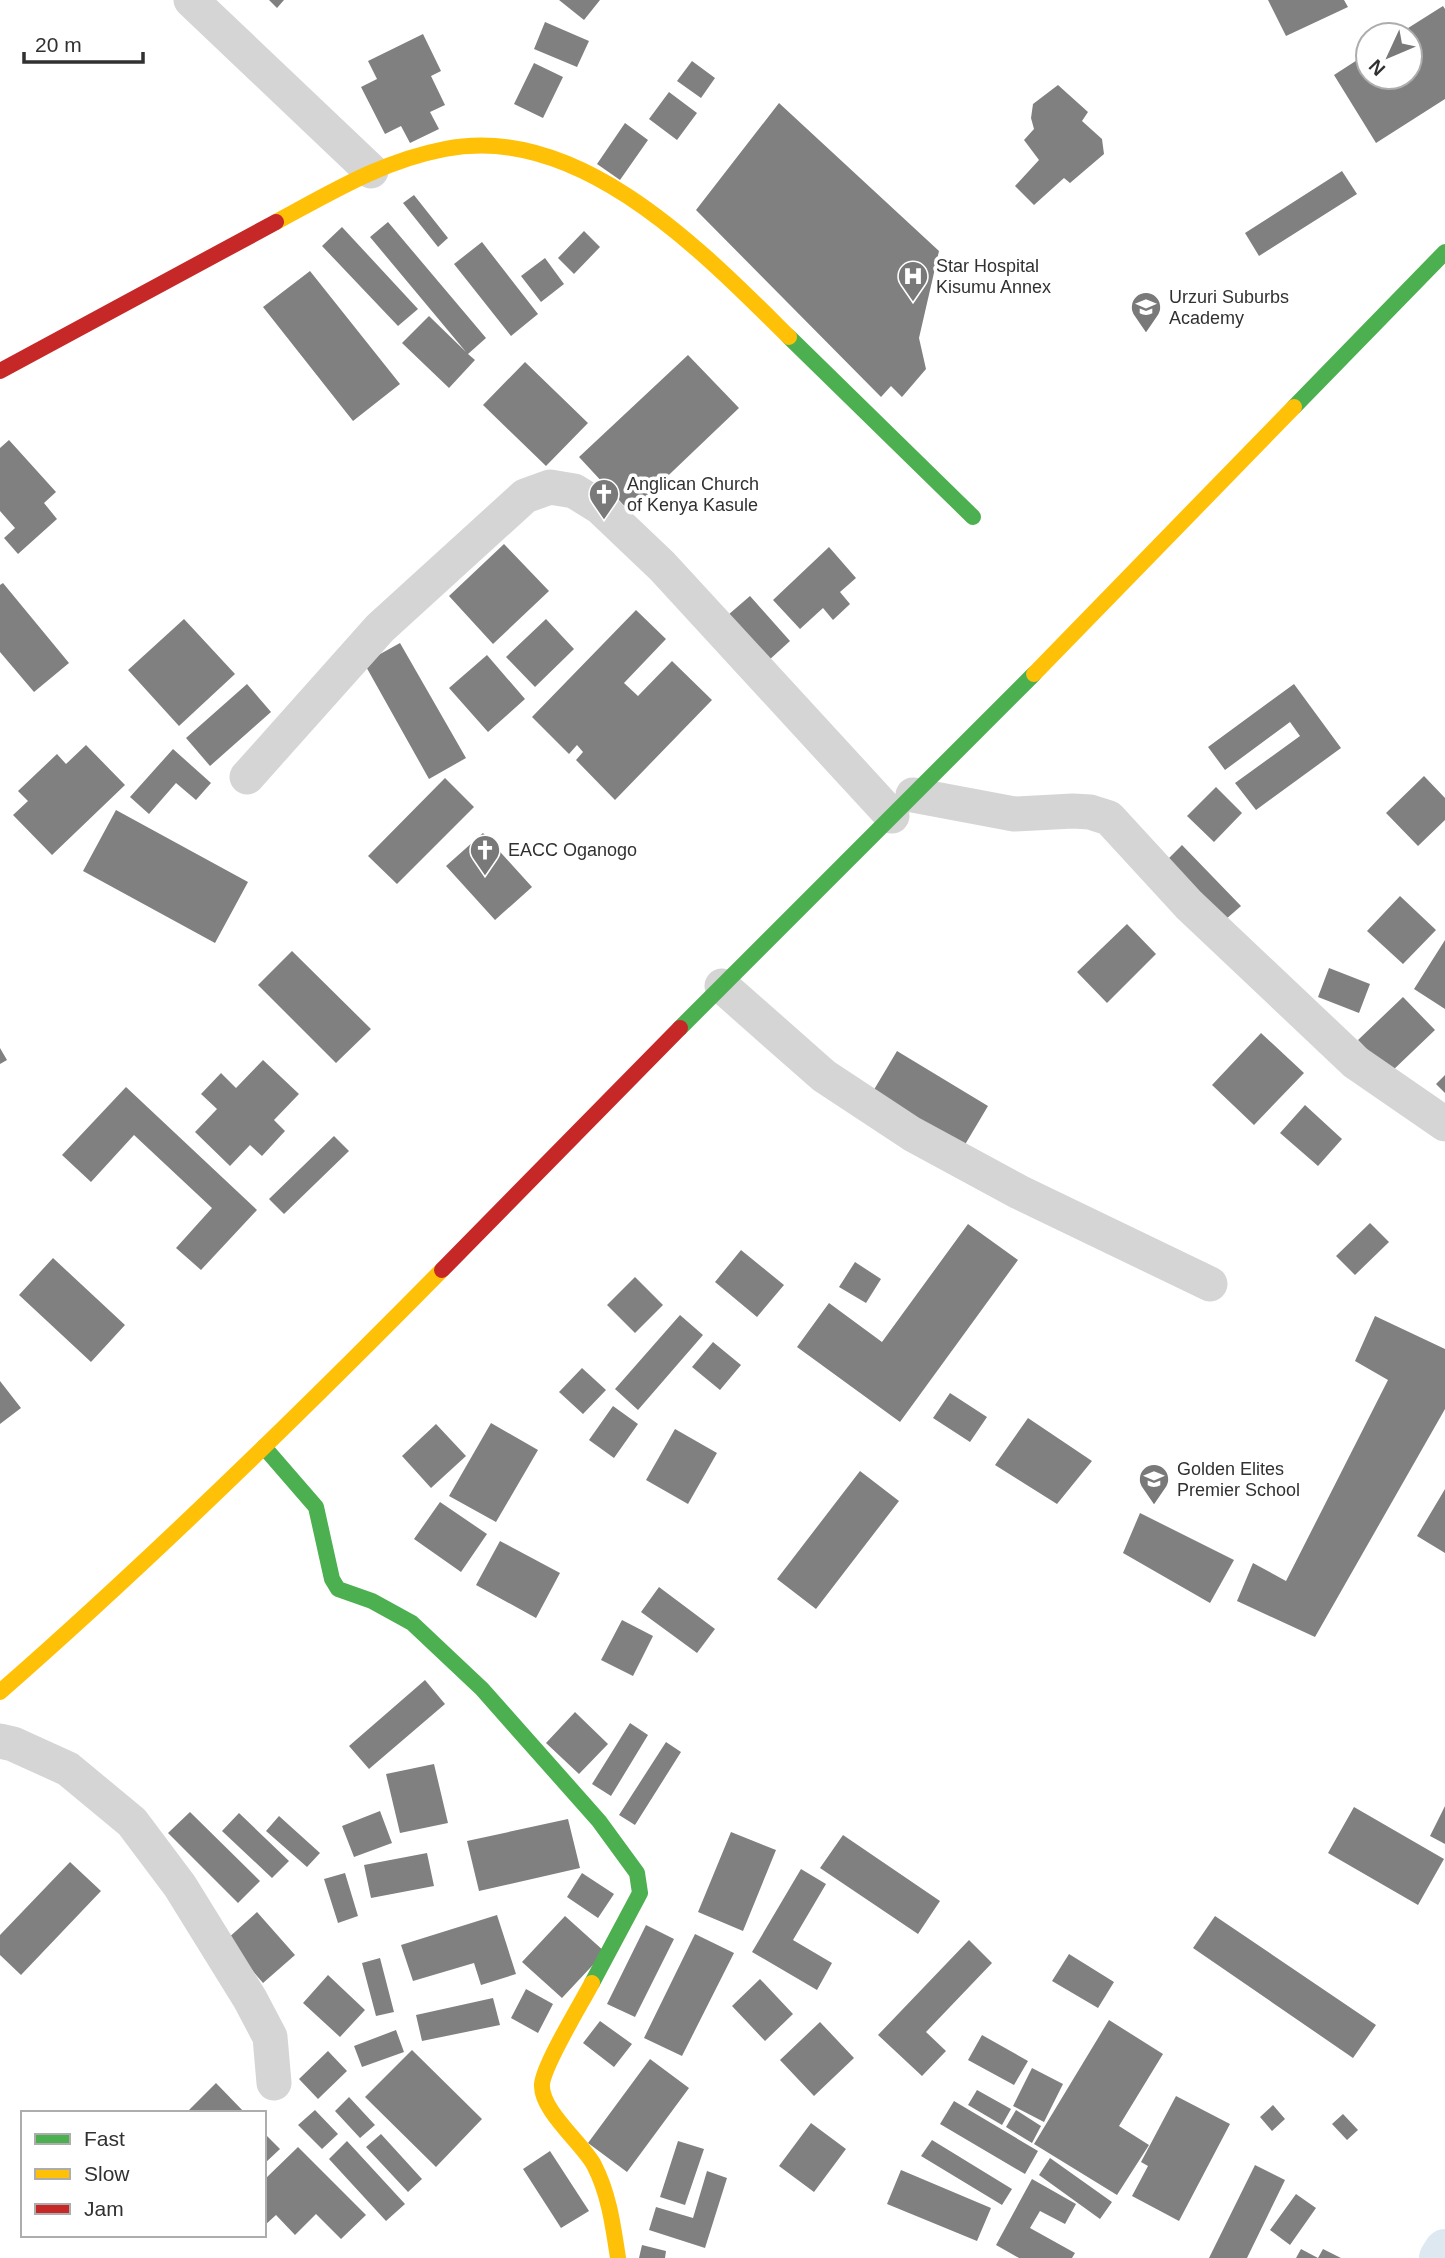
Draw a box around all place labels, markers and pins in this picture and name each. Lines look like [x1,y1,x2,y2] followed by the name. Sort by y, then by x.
[936,256,1051,297] place label: Star Hospital Kisumu Annex
[896,259,930,303] hospital icon: Star Hospital Kisumu Annex
[1169,287,1289,328] place label: Urzuri Suburbs Academy
[1129,290,1163,334] school or university icon: Urzuri Suburbs Academy
[627,474,759,515] place label: Anglican Church of Kenya Kasule
[587,477,621,521] church icon: Anglican Church of Kenya Kasule
[468,833,502,877] church icon: EACC Oganogo
[508,840,637,860] place label: EACC Oganogo
[1177,1459,1300,1500] place label: Golden Elites Premier School
[1137,1462,1171,1506] school or university icon: Golden Elites Premier School

